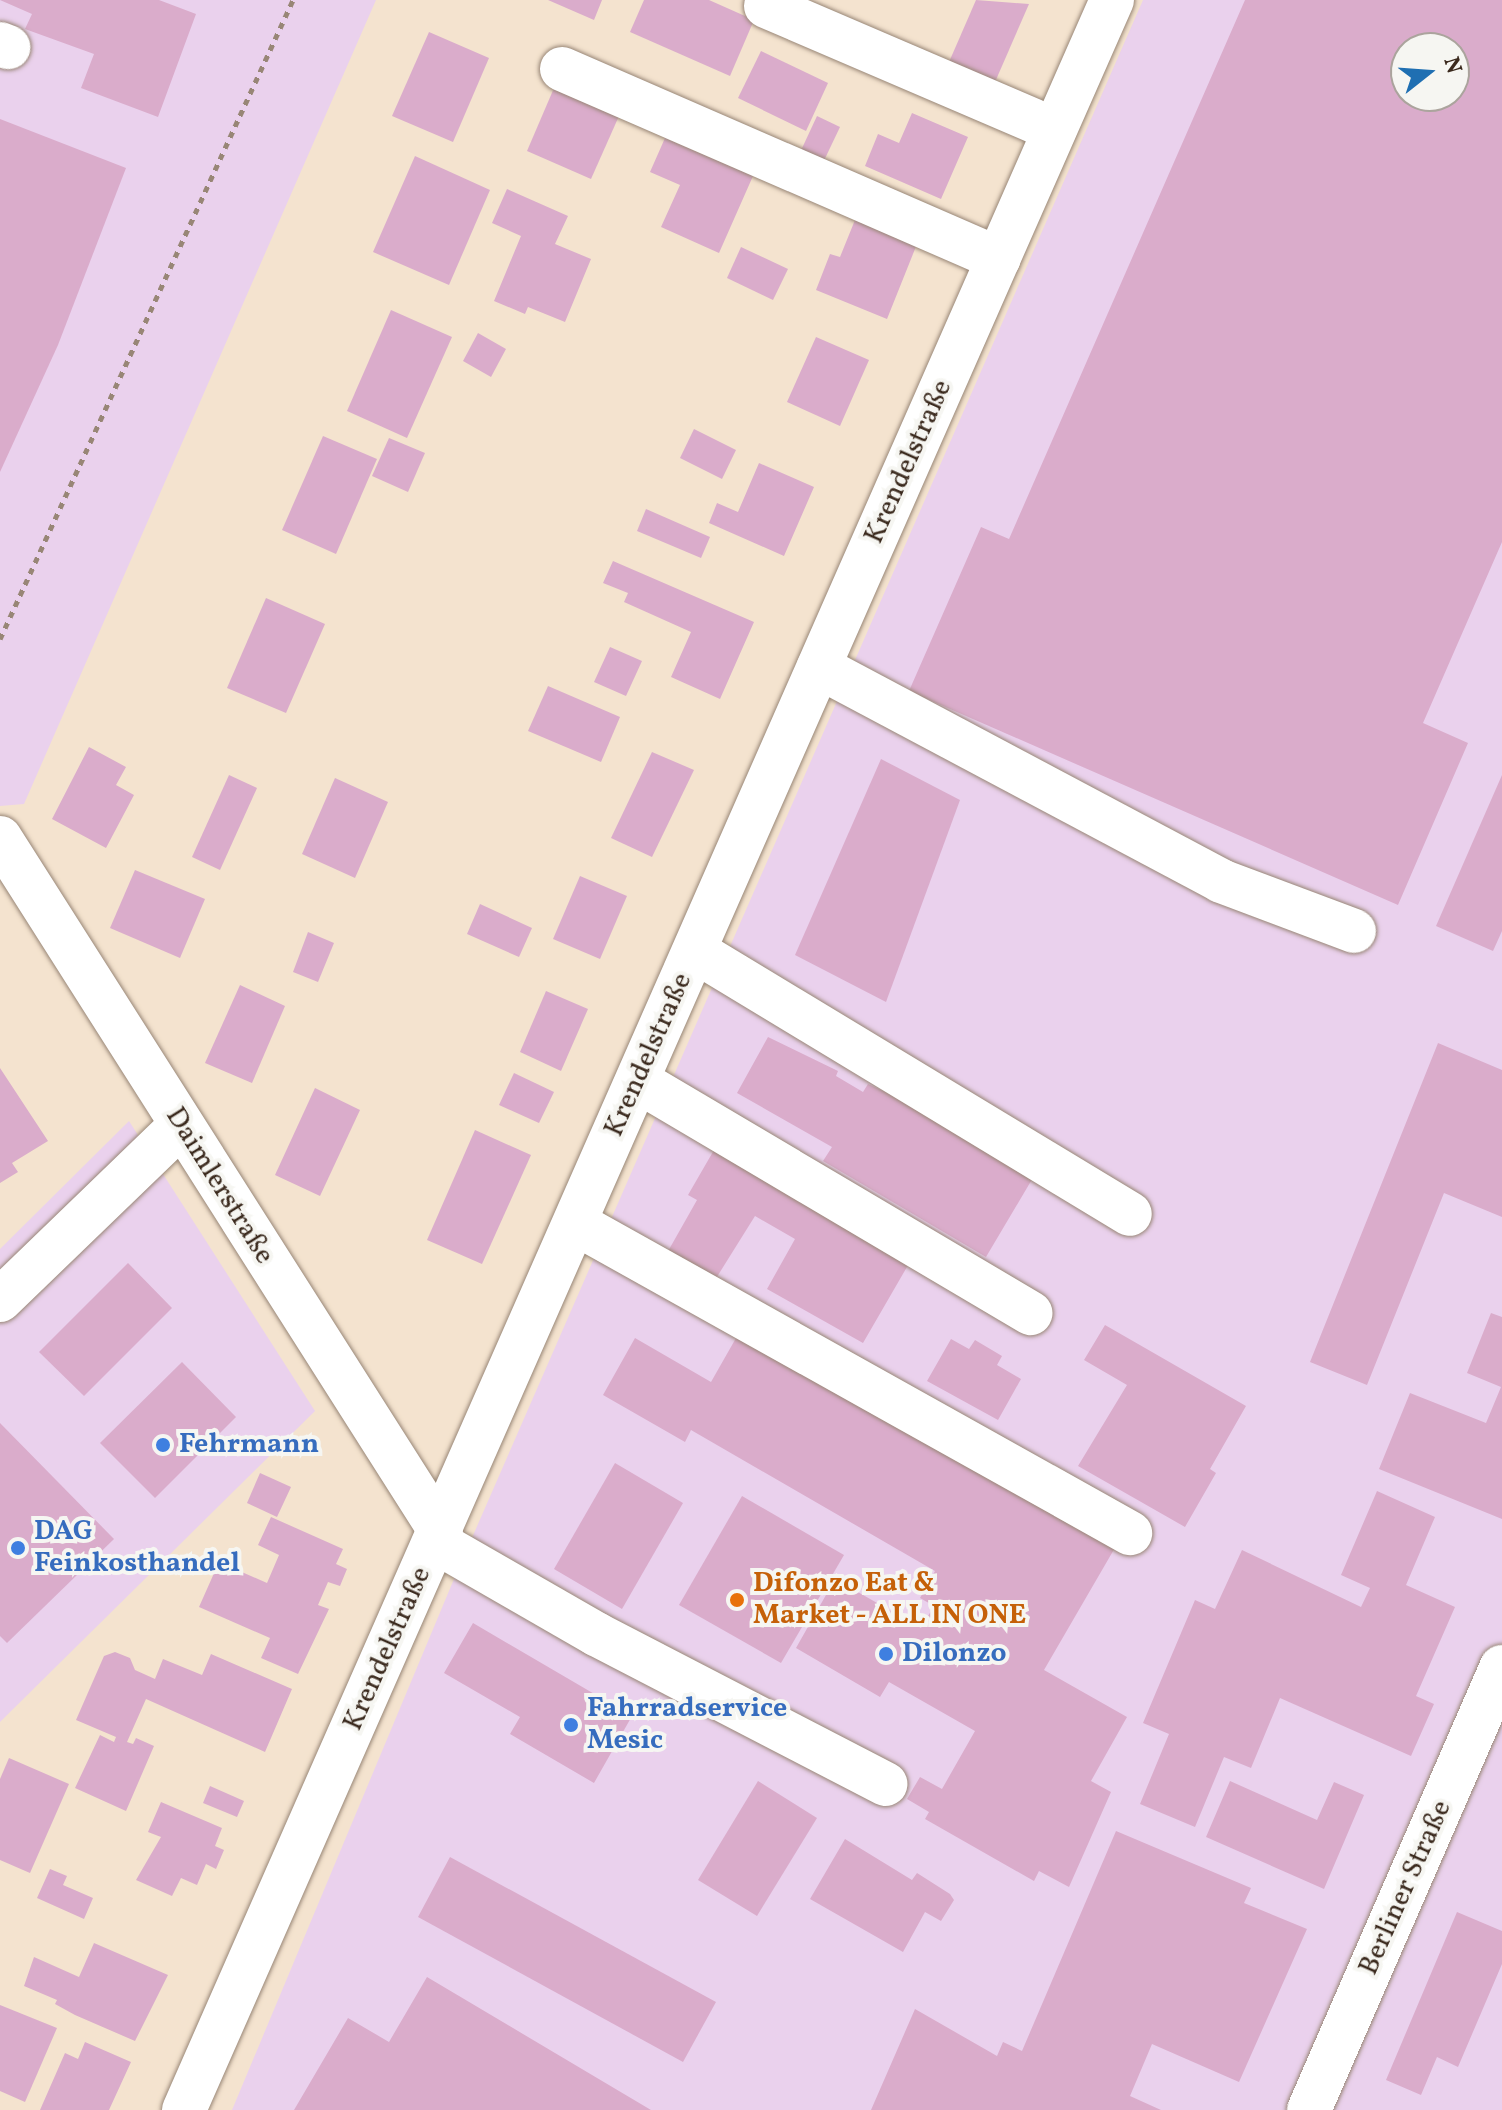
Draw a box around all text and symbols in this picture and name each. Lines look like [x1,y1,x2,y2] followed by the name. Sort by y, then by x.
[1390,32,1470,112] north arrow
[1434,53,1469,78] text: N
[858,375,960,549] street label: Krendelstraße
[598,968,700,1142] street label: Krendelstraße
[157,1101,281,1271] street label: Daimlerstraße
[179,1428,319,1462] place label: Fehrmann
[154,1436,172,1454] marker: Fehrmann
[34,1515,240,1581] place label: DAG Feinkosthandel
[9,1539,27,1557] marker: DAG Feinkosthandel
[337,1562,439,1736] street label: Krendelstraße
[753,1567,1028,1633] place label: Difonzo Eat & Market - ALL IN ONE
[728,1591,746,1609] marker: Difonzo Eat & Market - ALL IN ONE
[902,1637,1007,1671] place label: Dilonzo
[877,1645,895,1663] marker: Dilonzo
[587,1692,787,1758] place label: Fahrradservice Mesic
[562,1716,580,1734] marker: Fahrradservice Mesic
[1353,1796,1459,1980] street label: Berliner Straße

